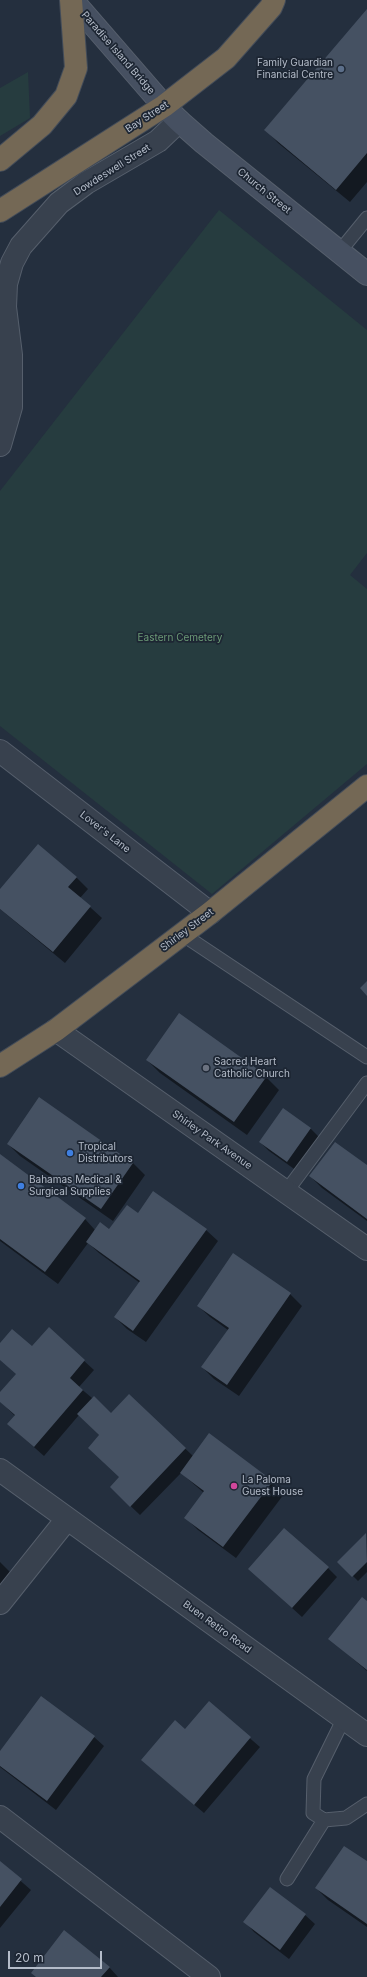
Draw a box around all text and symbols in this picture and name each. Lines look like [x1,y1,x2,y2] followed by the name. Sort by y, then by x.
[79,9,157,97] street label: Paradise Island Bridge
[257,57,333,80] place label: Family Guardian Financial Centre
[336,64,346,74] marker: Family Guardian Financial Centre
[123,99,171,135] street label: Bay Street
[72,142,152,198] street label: Dowdeswell Street
[235,166,293,216] street label: Church Street
[138,632,222,644] park label: Eastern Cemetery
[77,809,133,855] street label: Lover's Lane
[158,906,216,954] street label: Shirley Street
[214,1056,290,1080] place label: Sacred Heart Catholic Church
[201,1063,211,1073] marker: Sacred Heart Catholic Church
[170,1108,254,1172] street label: Shirley Park Avenue
[78,1141,133,1164] place label: Tropical Distributors
[65,1148,75,1158] marker: Tropical Distributors
[29,1174,122,1198] place label: Bahamas Medical & Surgical Supplies
[16,1181,26,1191] marker: Bahamas Medical & Surgical Supplies
[242,1474,303,1498] place label: La Paloma Guest House
[229,1481,239,1491] marker: La Paloma Guest House
[181,1598,253,1656] street label: Buen Retiro Road
[10,1943,104,1969] scale bar
[15,1950,44,1965] text: 20 m

